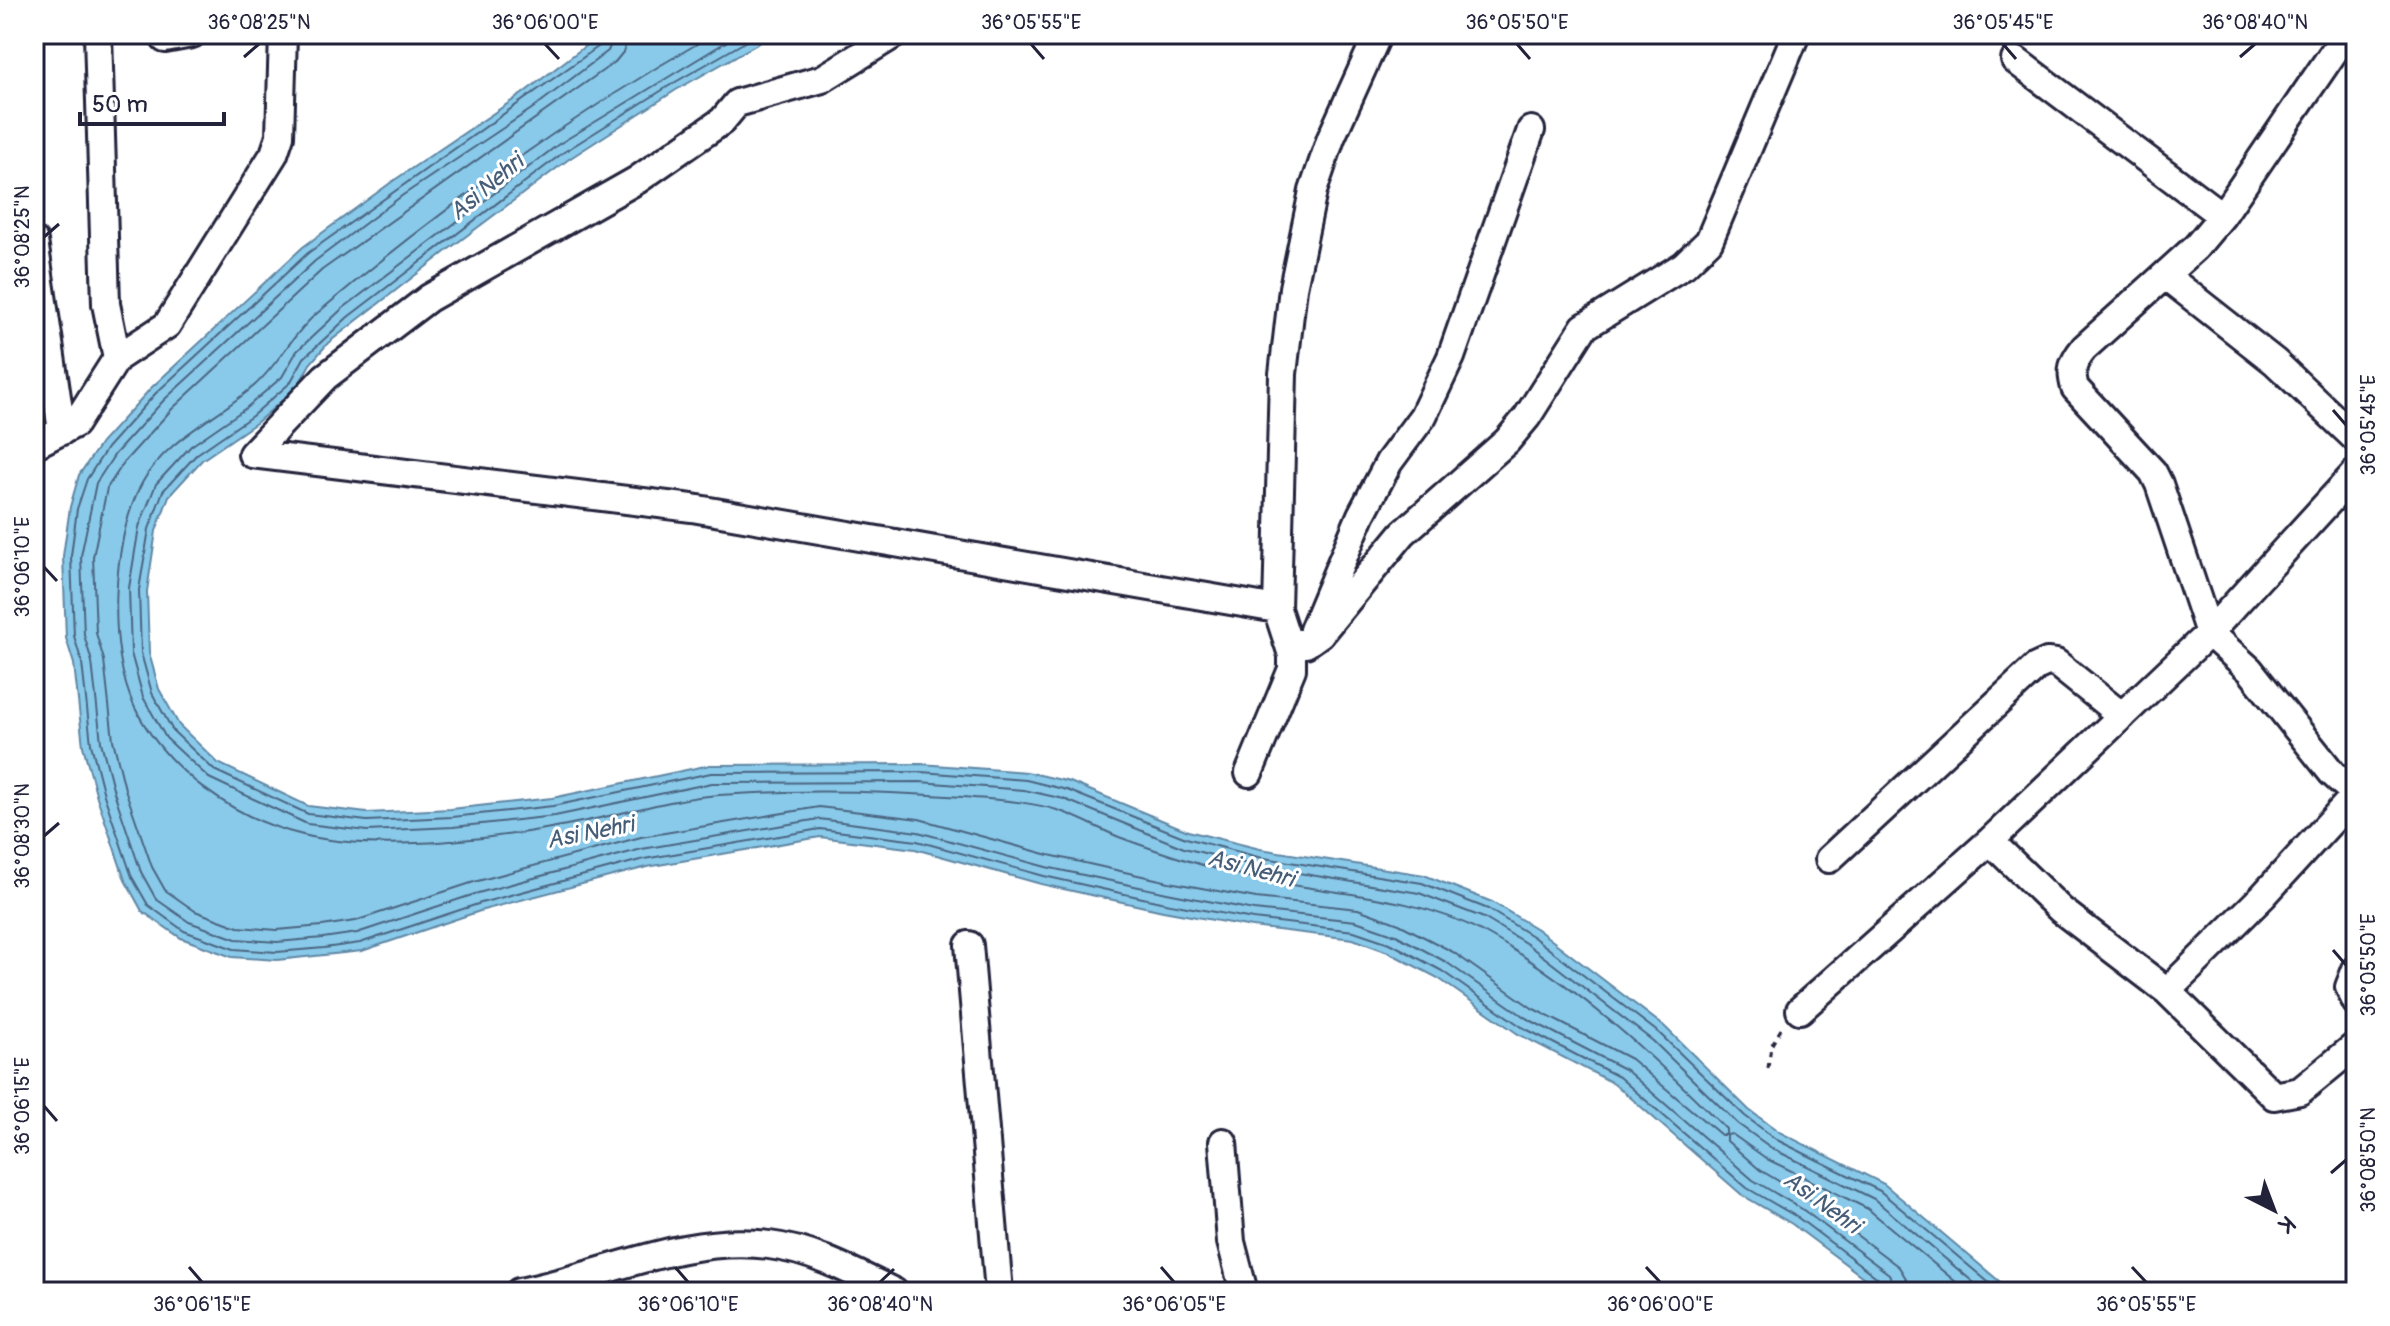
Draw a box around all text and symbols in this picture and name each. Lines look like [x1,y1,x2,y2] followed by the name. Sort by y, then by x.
[208,10,310,35] text: 36°08'25"N
[492,10,598,35] text: 36°06'00"E
[981,10,1081,35] text: 36°05'55"E
[1465,10,1569,35] text: 36°05'50"E
[1953,10,2053,35] text: 36°05'45"E
[2202,10,2308,35] text: 36°08'40"N
[80,76,224,126] scale bar
[92,90,148,119] text: 50 m
[443,146,532,227] water label: Asi Nehri
[10,186,35,288] text: 36°08'25"N
[2356,375,2381,475] text: 36°05'45"E
[10,517,35,617] text: 36°06'10"E
[10,783,35,889] text: 36°08'30"N
[544,809,640,855] water label: Asi Nehri
[1205,843,1301,895] water label: Asi Nehri
[2356,913,2381,1017] text: 36°05'50"E
[10,1057,35,1155] text: 36°06'15"E
[2356,1107,2381,1213] text: 36°08'50"N
[1778,1165,1869,1242] water label: Asi Nehri
[2234,1170,2314,1250] north arrow
[2272,1209,2301,1239] text: K
[153,1292,251,1317] text: 36°06'15"E
[638,1292,738,1317] text: 36°06'10"E
[827,1292,933,1317] text: 36°08'40"N
[1122,1292,1226,1317] text: 36°06'05"E
[1607,1292,1713,1317] text: 36°06'00"E
[2096,1292,2196,1317] text: 36°05'55"E

